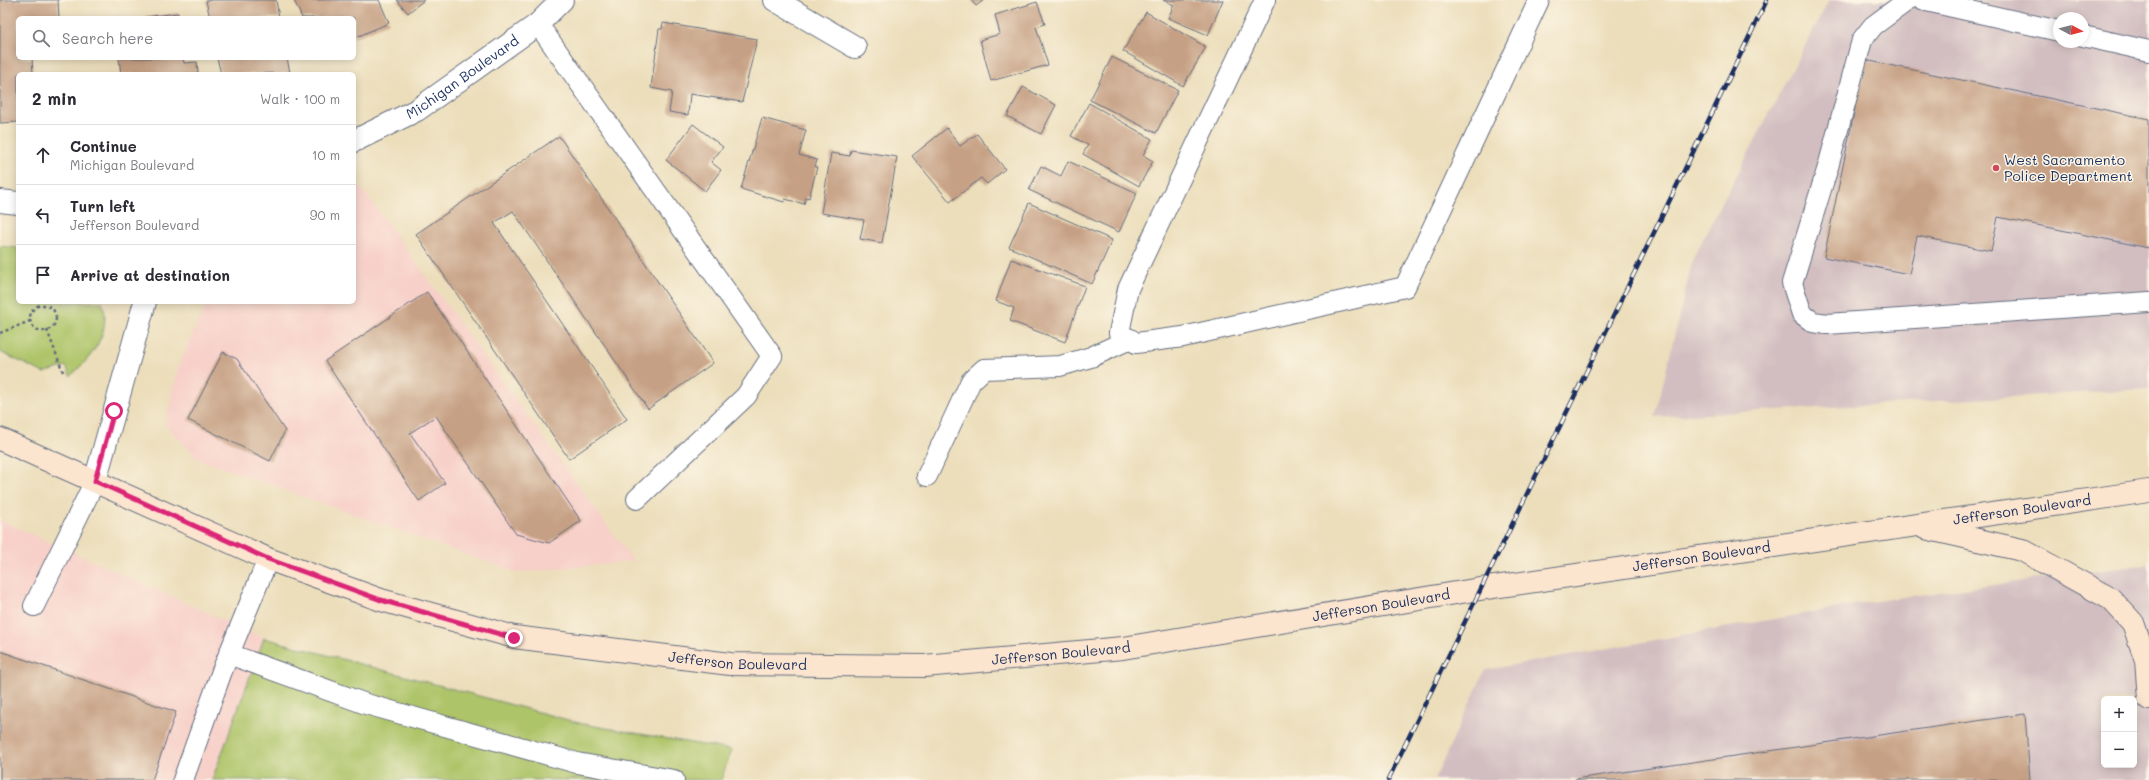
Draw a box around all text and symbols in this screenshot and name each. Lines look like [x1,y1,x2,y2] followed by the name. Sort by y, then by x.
[2053,12,2089,48] north arrow
[16,16,356,60] search box
[30,27,52,49] icon: search
[62,28,153,48] text: Search here
[403,31,522,123] street label: Michigan Boulevard
[32,87,77,109] text: 2 min
[260,90,340,107] text: Walk · 100 m
[70,136,137,156] text: Continue
[32,144,54,166] icon: ahead
[312,146,340,163] text: 10 m
[2004,150,2133,185] place label: West Sacramento Police Department
[70,156,194,173] text: Michigan Boulevard
[1991,163,2001,173] marker: West Sacramento Police Department
[70,196,135,216] text: Turn left
[32,204,54,226] icon: left
[310,206,340,223] text: 90 m
[70,216,199,233] text: Jefferson Boulevard
[32,264,54,286] icon: arrive
[70,265,230,285] text: Arrive at destination
[105,402,123,420] route start
[1952,490,2092,529] street label: Jefferson Boulevard
[1631,537,1772,576] street label: Jefferson Boulevard
[1311,584,1451,626] street label: Jefferson Boulevard
[505,629,523,647] route end
[991,637,1132,669] street label: Jefferson Boulevard
[667,646,807,674] street label: Jefferson Boulevard
[2101,696,2137,768] map controls
[2101,696,2137,732] button: +
[2101,732,2137,768] button: −

